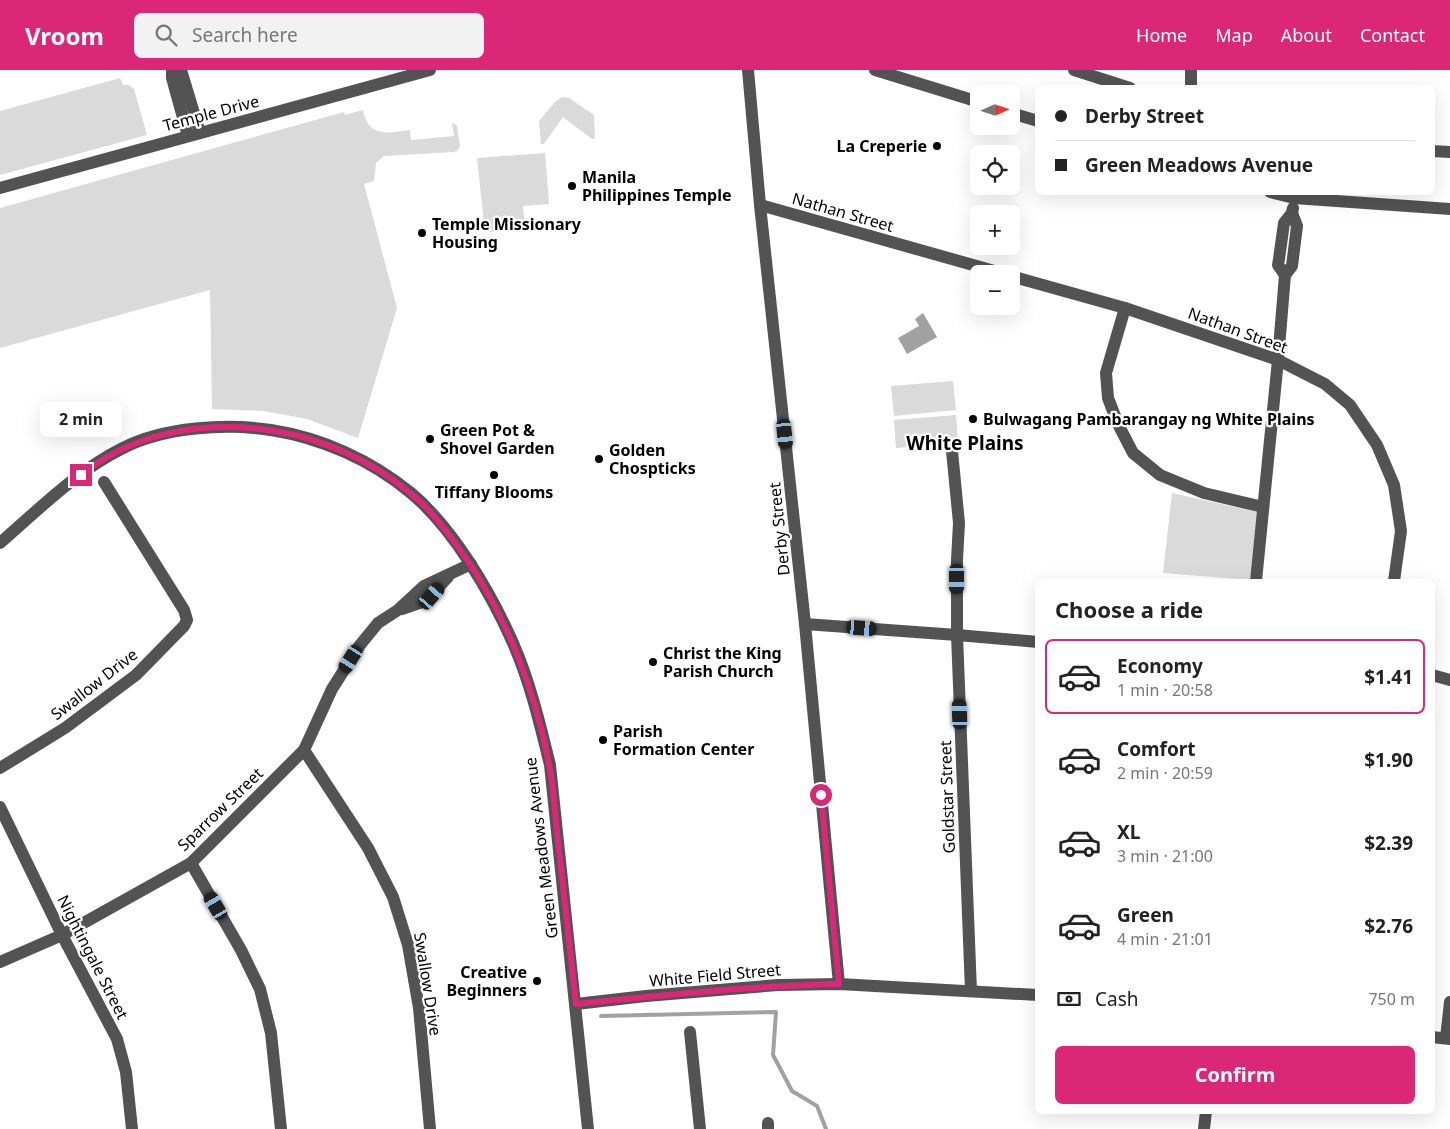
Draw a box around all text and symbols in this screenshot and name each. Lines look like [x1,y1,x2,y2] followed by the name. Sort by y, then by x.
[134,13,484,58] search box
[25,19,104,52] text: Vroom
[152,21,180,49] icon: search
[192,22,298,48] text: Search here
[1136,23,1187,47] text: Home
[1215,23,1253,47] text: Map
[1281,23,1332,47] text: About
[1360,23,1425,47] text: Contact
[970,85,1020,135] north arrow
[970,85,1020,315] map controls
[161,90,261,136] street label: Temple Drive
[1085,103,1204,129] text: Derby Street
[837,135,927,157] place label: La Creperie
[931,140,943,152] marker: La Creperie
[970,145,1020,195] button: locate
[1085,152,1313,178] text: Green Meadows Avenue
[582,166,732,206] place label: Manila Philippines Temple
[566,180,578,192] marker: Manila Philippines Temple
[790,187,896,237] street label: Nathan Street
[970,205,1020,255] button: +
[432,213,582,253] place label: Temple Missionary Housing
[416,227,428,239] marker: Temple Missionary Housing
[970,265,1020,315] button: −
[1185,302,1291,358] street label: Nathan Street
[40,402,122,438] callout: 2 min
[59,408,103,430] text: 2 min
[983,408,1315,430] place label: Bulwagang Pambarangay ng White Plains
[967,413,979,425] marker: Bulwagang Pambarangay ng White Plains
[775,418,794,450] car
[440,419,555,459] place label: Green Pot & Shovel Garden
[906,430,1024,456] district label: White Plains
[424,433,436,445] marker: Green Pot & Shovel Garden
[609,439,696,479] place label: Golden Chospticks
[593,453,605,465] marker: Golden Chospticks
[70,464,92,486] route end
[488,469,500,481] marker: Tiffany Blooms
[435,481,553,503] place label: Tiffany Blooms
[763,481,795,577] street label: Derby Street
[949,564,964,594] car
[416,580,447,612] car
[1055,594,1203,624] text: Choose a ride
[846,619,877,637] car
[336,642,365,676] car
[663,642,782,682] place label: Christ the King Parish Church
[46,643,142,725] street label: Swallow Drive
[1117,653,1203,679] text: Economy
[1057,654,1102,699] icon: car
[647,656,659,668] marker: Christ the King Parish Church
[1364,664,1413,690] text: $1.41
[1117,679,1213,701] text: 1 min · 20:58
[951,699,968,729] car
[613,720,754,760] place label: Parish Formation Center
[597,734,609,746] marker: Parish Formation Center
[1117,736,1196,762] text: Comfort
[1057,737,1102,782] icon: car
[934,740,960,854] street label: Goldstar Street
[1364,747,1413,773] text: $1.90
[519,756,563,940] street label: Green Meadows Avenue
[172,762,268,856] street label: Sparrow Street
[1117,762,1213,784] text: 2 min · 20:59
[810,784,832,806] route start
[1117,819,1140,845] text: XL
[1057,820,1102,865] icon: car
[1364,830,1413,856] text: $2.39
[1117,845,1213,867] text: 3 min · 21:00
[202,889,229,923] car
[52,891,134,1023] street label: Nightingale Street
[1117,902,1174,928] text: Green
[1057,903,1102,948] icon: car
[1364,913,1413,939] text: $2.76
[1117,928,1213,950] text: 4 min · 21:01
[409,931,447,1037] street label: Swallow Drive
[648,958,782,992] street label: White Field Street
[446,961,527,1001] place label: Creative Beginners
[531,975,543,987] marker: Creative Beginners
[1055,985,1083,1013] icon: cash
[1095,986,1139,1012] text: Cash
[1368,988,1415,1010] text: 750 m
[1055,1046,1415,1104] button: Confirm

